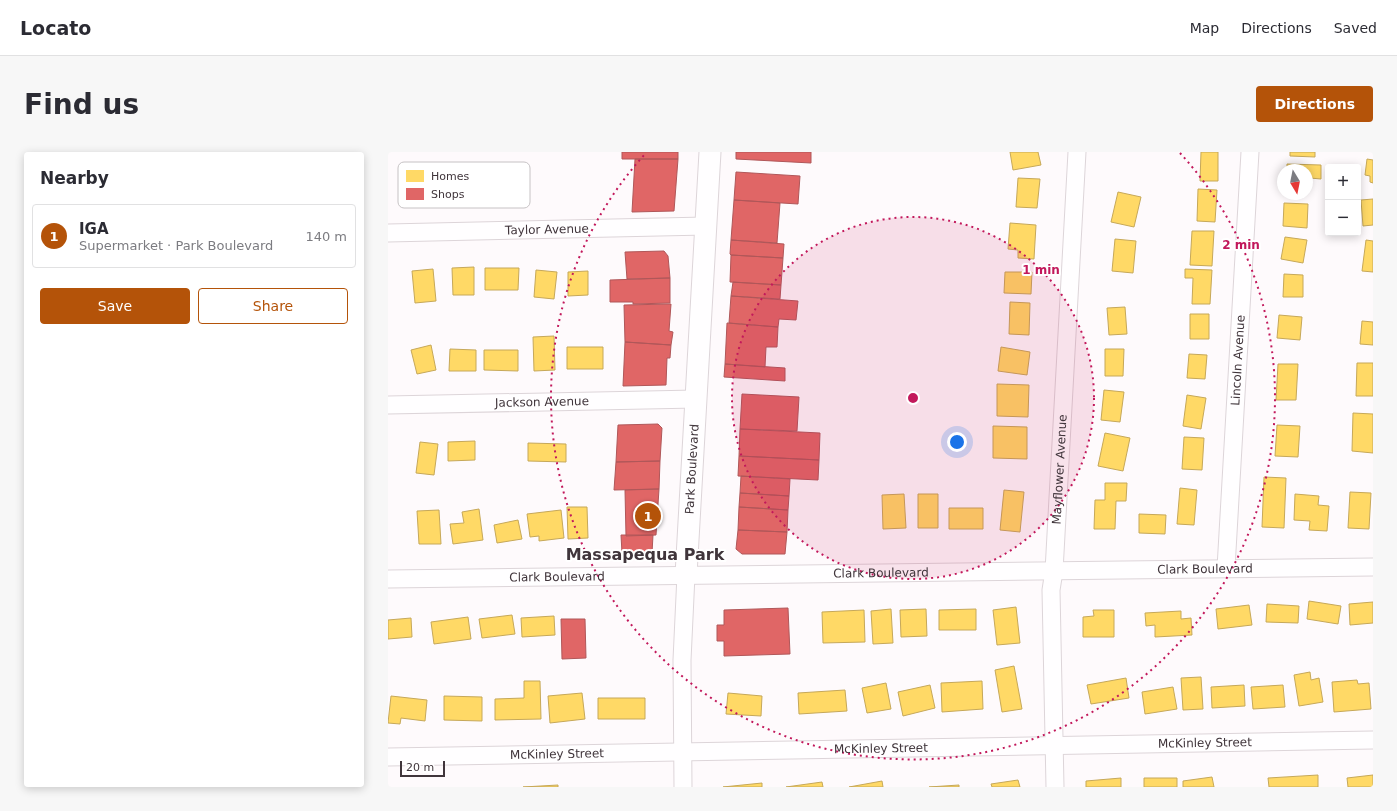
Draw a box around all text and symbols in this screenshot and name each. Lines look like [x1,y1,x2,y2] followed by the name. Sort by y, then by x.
[20,17,91,39] text: Locato
[1190,20,1219,36] text: Map
[1241,20,1312,36] text: Directions
[1334,20,1377,36] text: Saved
[1256,86,1373,122] button: Directions
[24,88,139,121] text: Find us
[398,162,530,208] legend
[1277,164,1313,200] north arrow
[1325,164,1361,236] map controls
[1325,164,1361,200] button: +
[40,168,109,188] text: Nearby
[431,170,469,183] text: Homes
[431,188,465,201] text: Shops
[1325,200,1361,236] button: −
[79,220,109,238] text: IGA
[504,222,589,237] street label: Taylor Avenue
[49,229,59,244] text: 1
[305,229,347,244] text: 140 m
[79,238,273,253] text: Supermarket · Park Boulevard
[1222,238,1260,252] text: 2 min
[1022,263,1060,277] text: 1 min
[40,288,190,324] button: Save
[198,288,348,324] button: Share
[1228,315,1248,406] street label: Lincoln Avenue
[906,391,920,405] centre of rings
[494,394,589,410] street label: Jackson Avenue
[1050,414,1070,525] street label: Mayflower Avenue
[682,424,702,515] street label: Park Boulevard
[947,432,967,452] your location
[635,501,661,531] pin: 1
[566,545,725,564] district label: Massapequa Park
[1157,561,1253,577] street label: Clark Boulevard
[833,565,929,581] street label: Clark Boulevard
[509,569,605,585] street label: Clark Boulevard
[1158,735,1252,751] street label: McKinley Street
[834,741,928,756] street label: McKinley Street
[510,746,604,762] street label: McKinley Street
[400,759,445,778] scale bar
[406,761,434,774] text: 20 m

